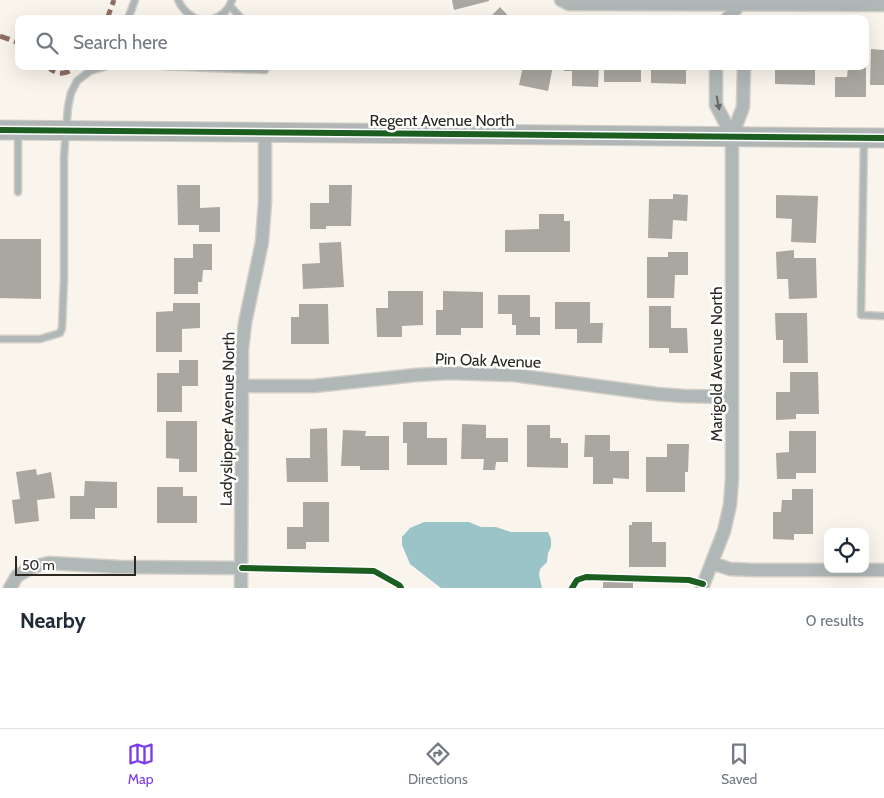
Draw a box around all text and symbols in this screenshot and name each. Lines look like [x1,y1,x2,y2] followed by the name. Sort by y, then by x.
[15,15,869,70] search box
[33,29,61,57] icon: search
[73,31,167,54] text: Search here
[714,95,722,111] one-way arrow
[370,111,514,130] street label: Regent Avenue North
[707,286,726,442] street label: Marigold Avenue North
[216,332,239,506] street label: Ladyslipper Avenue North
[435,349,541,372] street label: Pin Oak Avenue
[824,528,869,573] map controls
[824,528,869,573] button: locate
[15,553,136,576] scale bar
[22,556,55,574] text: 50 m
[20,608,86,633] text: Nearby
[805,611,864,630] text: 0 results
[127,740,155,788] tab: Map
[408,740,468,788] tab: Directions
[721,740,757,788] tab: Saved

